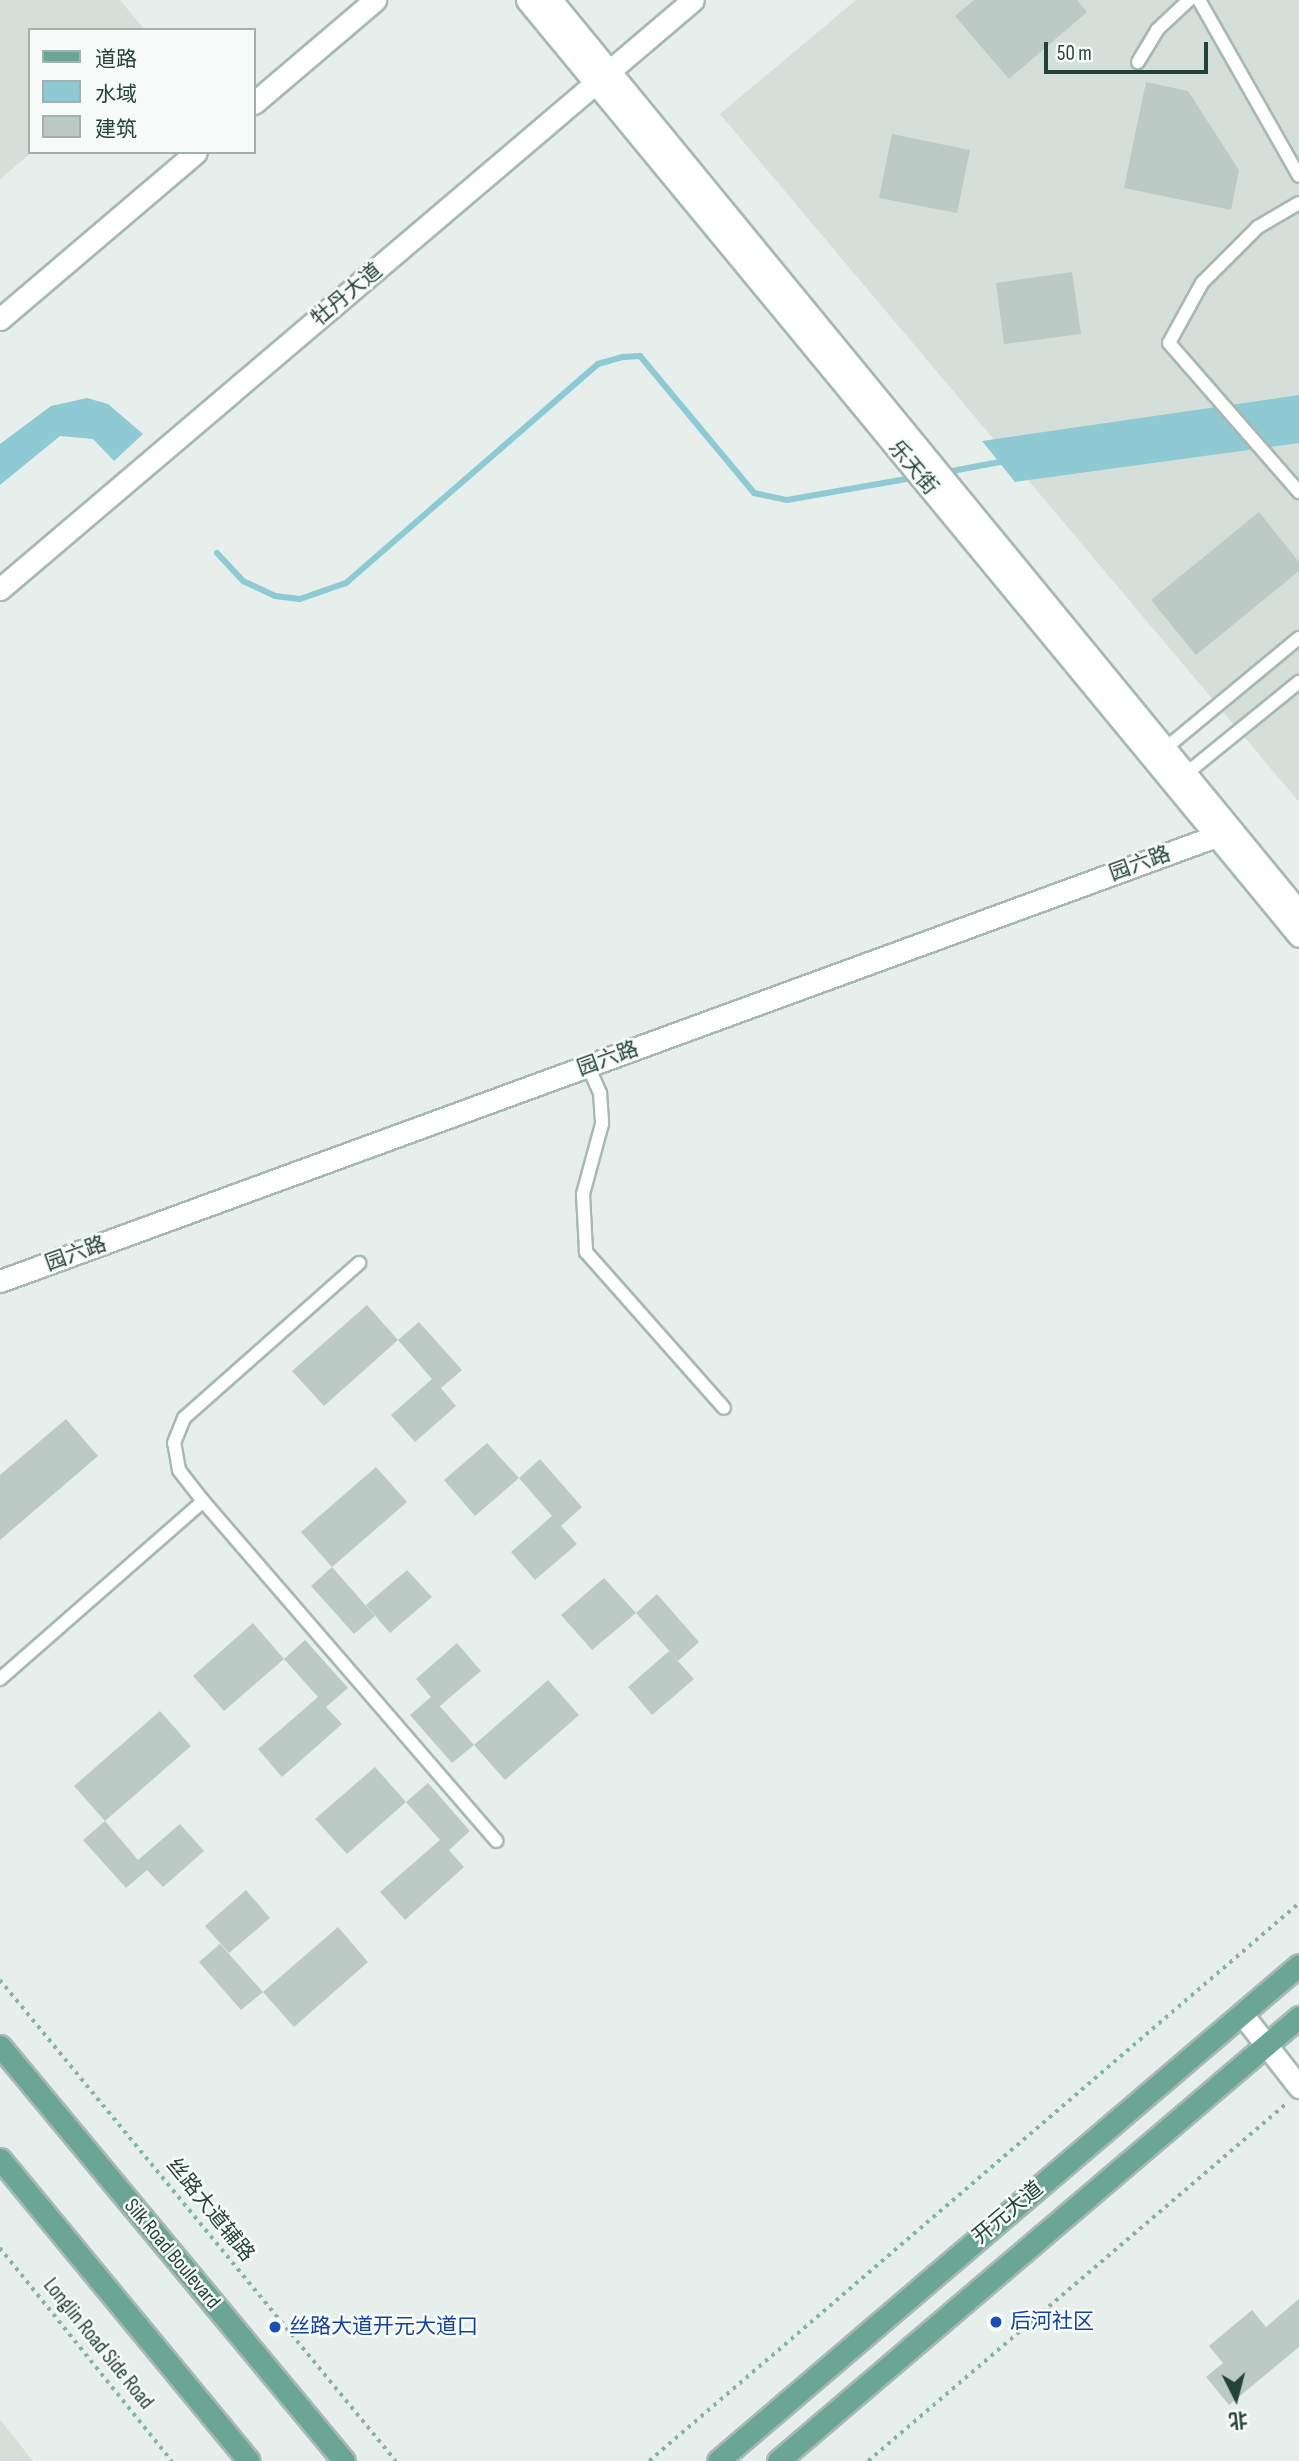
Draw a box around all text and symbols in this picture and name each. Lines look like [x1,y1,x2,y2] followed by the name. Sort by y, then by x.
[28,28,256,154] legend
[1047,28,1212,72] scale bar
[1057,41,1092,66] text: 50 m
[95,47,137,72] text: 道路
[95,82,137,107] text: 水域
[95,117,137,142] text: 建筑
[307,258,387,332] street label: 牡丹大道
[883,436,943,500] street label: 乐天街
[1106,841,1174,887] street label: 园六路
[574,1036,642,1082] street label: 园六路
[42,1231,110,1277] street label: 园六路
[161,2153,259,2267] street label: 丝路大道辅路
[968,2176,1048,2250] street label: 开元大道
[119,2194,225,2314] street label: Silk Road Boulevard
[38,2274,158,2414] street label: Longlin Road Side Road
[1010,2309,1094,2335] place label: 后河社区
[289,2314,478,2340] place label: 丝路大道开元大道口
[988,2314,1004,2330] marker: 后河社区
[267,2319,283,2335] marker: 丝路大道开元大道口
[1201,2363,1271,2433] north arrow
[1228,2407,1249,2432] text: 北

